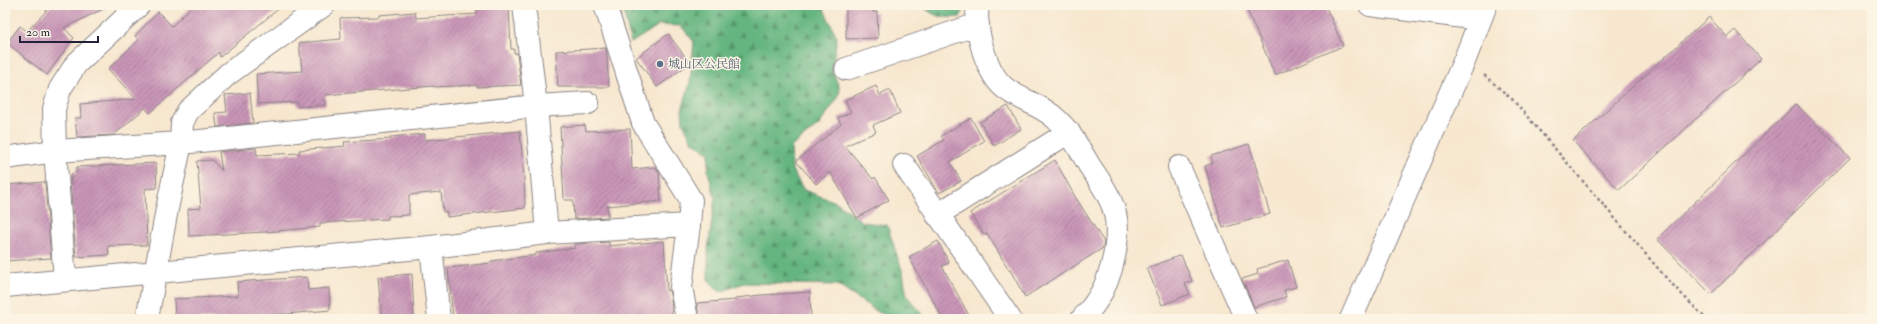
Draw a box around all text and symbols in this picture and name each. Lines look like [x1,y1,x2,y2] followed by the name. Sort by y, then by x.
[20,18,98,44] scale bar
[26,25,51,40] text: 20 m
[668,57,740,72] place label: 城山区公民館
[655,59,665,69] marker: 城山区公民館

